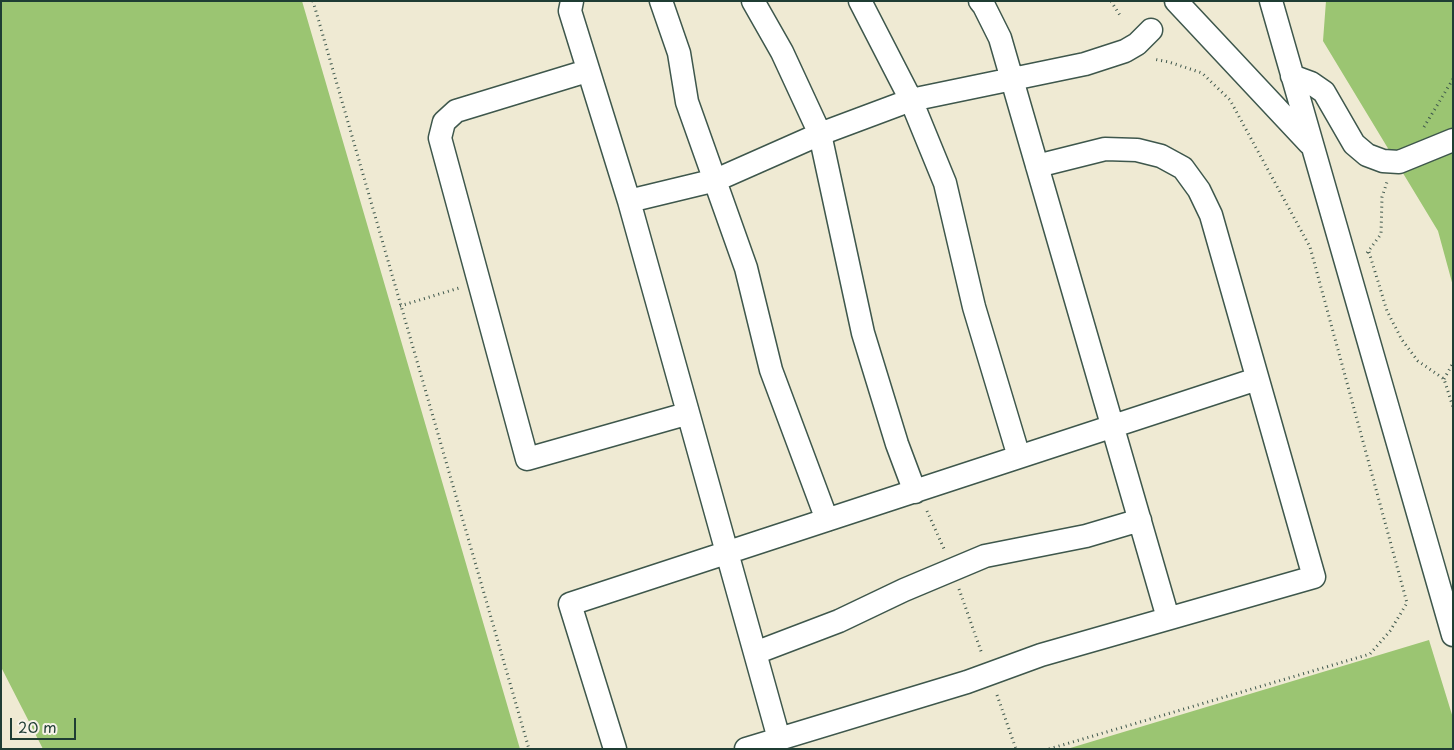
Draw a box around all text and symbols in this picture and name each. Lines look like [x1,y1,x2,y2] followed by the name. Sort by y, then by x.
[12,708,79,740] scale bar
[18,715,57,738] text: 20 m

